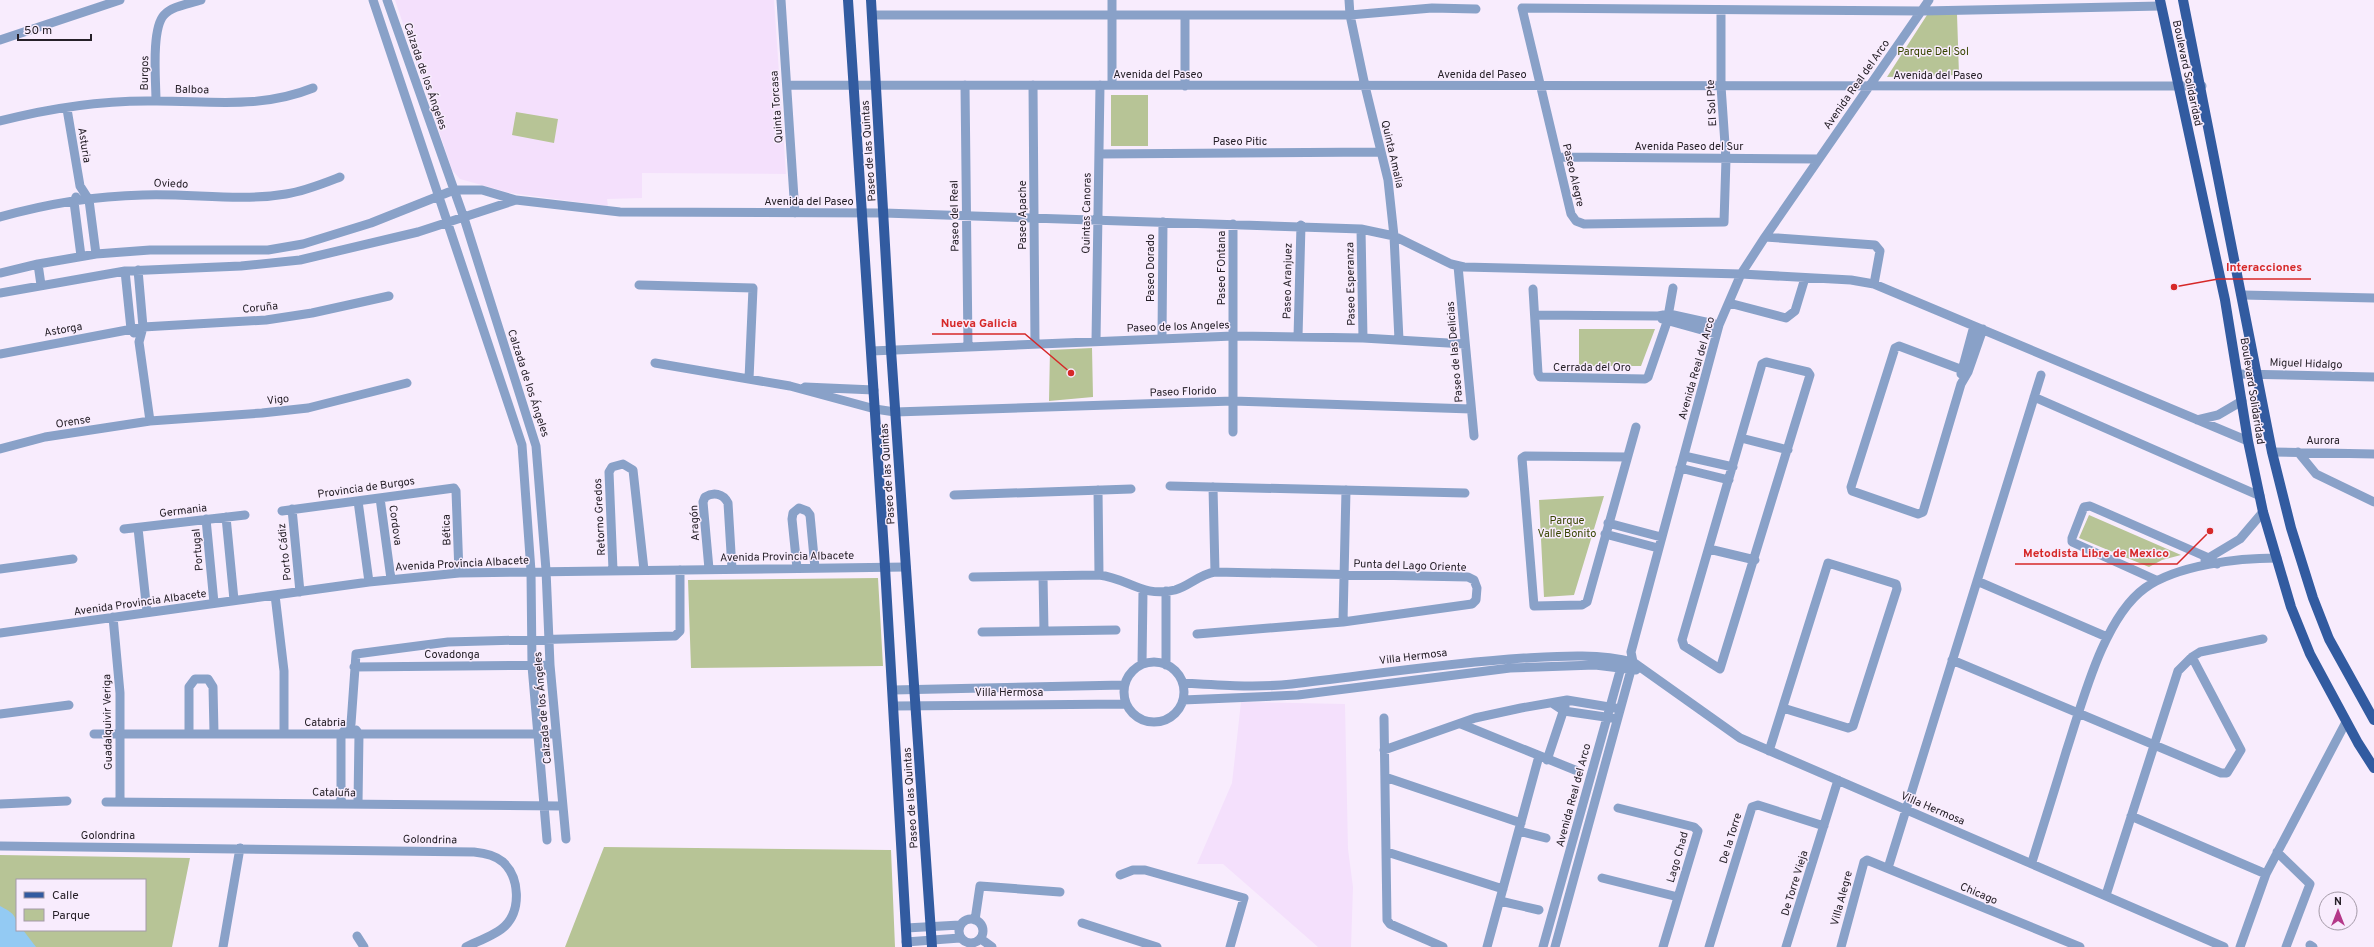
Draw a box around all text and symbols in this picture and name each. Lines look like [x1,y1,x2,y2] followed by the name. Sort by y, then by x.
[18,16,91,42] scale bar
[2169,19,2205,127] street label: Boulevard Solidaridad
[400,21,451,132] street label: Calzada de los Ángeles
[24,23,52,39] text: 50 m
[1821,37,1893,132] street label: Avenida Real del Arco
[1897,45,1969,59] park label: Parque Del Sol
[138,55,152,91] street label: Burgos
[1113,68,1203,82] street label: Avenida del Paseo
[1437,68,1527,82] street label: Avenida del Paseo
[1893,69,1983,83] street label: Avenida del Paseo
[767,70,787,144] street label: Quinta Torcasa
[1704,79,1720,127] street label: El Sol Pte
[175,83,210,97] street label: Balboa
[858,100,880,202] street label: Paseo de las Quintas
[1377,119,1407,190] street label: Quinta Amalia
[74,127,94,164] street label: Asturia
[1213,135,1267,149] street label: Paseo Pitic
[1634,140,1744,154] street label: Avenida Paseo del Sur
[1559,142,1587,208] street label: Paseo Alegre
[1079,172,1095,254] street label: Quintas Canoras
[153,176,189,192] street label: Oviedo
[947,180,963,252] street label: Paseo del Real
[1016,180,1030,250] street label: Paseo Apache
[764,195,854,209] street label: Avenida del Paseo
[1215,230,1229,305] street label: Paseo FOntana
[1144,234,1158,302] street label: Paseo Dorado
[1343,242,1359,326] street label: Paseo Esperanza
[1280,243,1296,319] street label: Paseo Aranjuez
[2218,255,2311,279] callout: Interacciones
[2226,260,2302,276] text: Interacciones
[242,299,279,317] street label: Coruña
[1444,301,1466,403] street label: Paseo de las Delicias
[932,310,1025,334] callout: Nueva Galicia
[1676,315,1718,421] street label: Avenida Real del Arco
[941,316,1017,332] text: Nueva Galicia
[1126,318,1230,336] street label: Paseo de los Angeles
[43,320,84,340] street label: Astorga
[504,327,553,439] street label: Calzada de los Ángeles
[2237,337,2267,446] street label: Boulevard Solidaridad
[2269,356,2343,372] street label: Miguel Hidalgo
[1553,361,1631,375] street label: Cerrada del Oro
[1149,384,1217,400] street label: Paseo Florido
[266,392,290,408] street label: Vigo
[55,412,92,432] street label: Orense
[877,423,899,525] street label: Paseo de las Quintas
[2306,434,2340,448] street label: Aurora
[317,474,416,502] street label: Provincia de Burgos
[591,478,609,556] street label: Retorno Gredos
[158,501,208,521] street label: Germania
[385,504,405,546] street label: Cordova
[687,505,703,541] street label: Aragón
[439,514,455,546] street label: Bética
[1537,514,1597,541] park label: Parque Valle Bonito
[275,522,295,581] street label: Porto Cádiz
[189,528,207,572] street label: Portugal
[2015,540,2177,564] callout: Metodista Libre de Mexico
[2023,546,2169,562] text: Metodista Libre de Mexico
[720,549,854,565] street label: Avenida Provincia Albacete
[395,553,529,574] street label: Avenida Provincia Albacete
[1353,557,1467,575] street label: Punta del Lago Oriente
[73,587,208,619] street label: Avenida Provincia Albacete
[1378,646,1448,668] street label: Villa Hermosa
[424,648,480,662] street label: Covadonga
[530,651,555,765] street label: Calzada de los Ángeles
[100,674,116,770] street label: Guadalquivir Veriga
[975,686,1043,700] street label: Villa Hermosa
[304,716,346,730] street label: Catabria
[1553,742,1595,849] street label: Avenida Real del Arco
[900,747,922,849] street label: Paseo de las Quintas
[312,786,356,800] street label: Cataluña
[1898,789,1967,829] street label: Villa Hermosa
[1717,811,1745,865] street label: De la Torre
[81,829,135,843] street label: Golondrina
[1664,830,1692,884] street label: Lago Chad
[403,833,457,847] street label: Golondrina
[1778,849,1812,918] street label: De Torre Vieja
[1828,869,1856,927] street label: Villa Alegre
[16,879,146,931] legend
[1958,880,2000,908] street label: Chicago
[52,888,79,904] text: Calle
[2318,891,2358,931] north arrow
[2334,895,2342,909] text: N
[52,908,90,924] text: Parque

